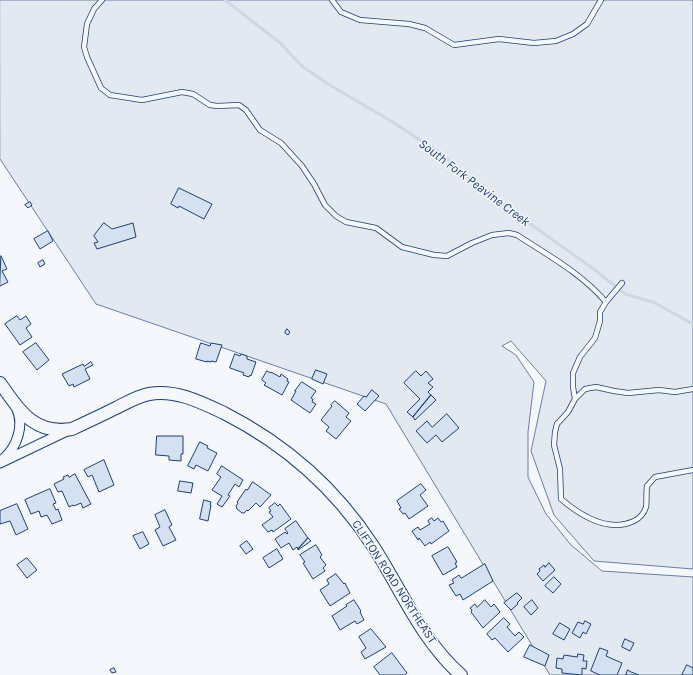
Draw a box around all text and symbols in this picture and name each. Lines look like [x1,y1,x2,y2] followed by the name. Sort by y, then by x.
[415,136,533,230] water label: South Fork Peavine Creek
[349,518,439,646] street label: CLIFTON ROAD NORTHEAST

